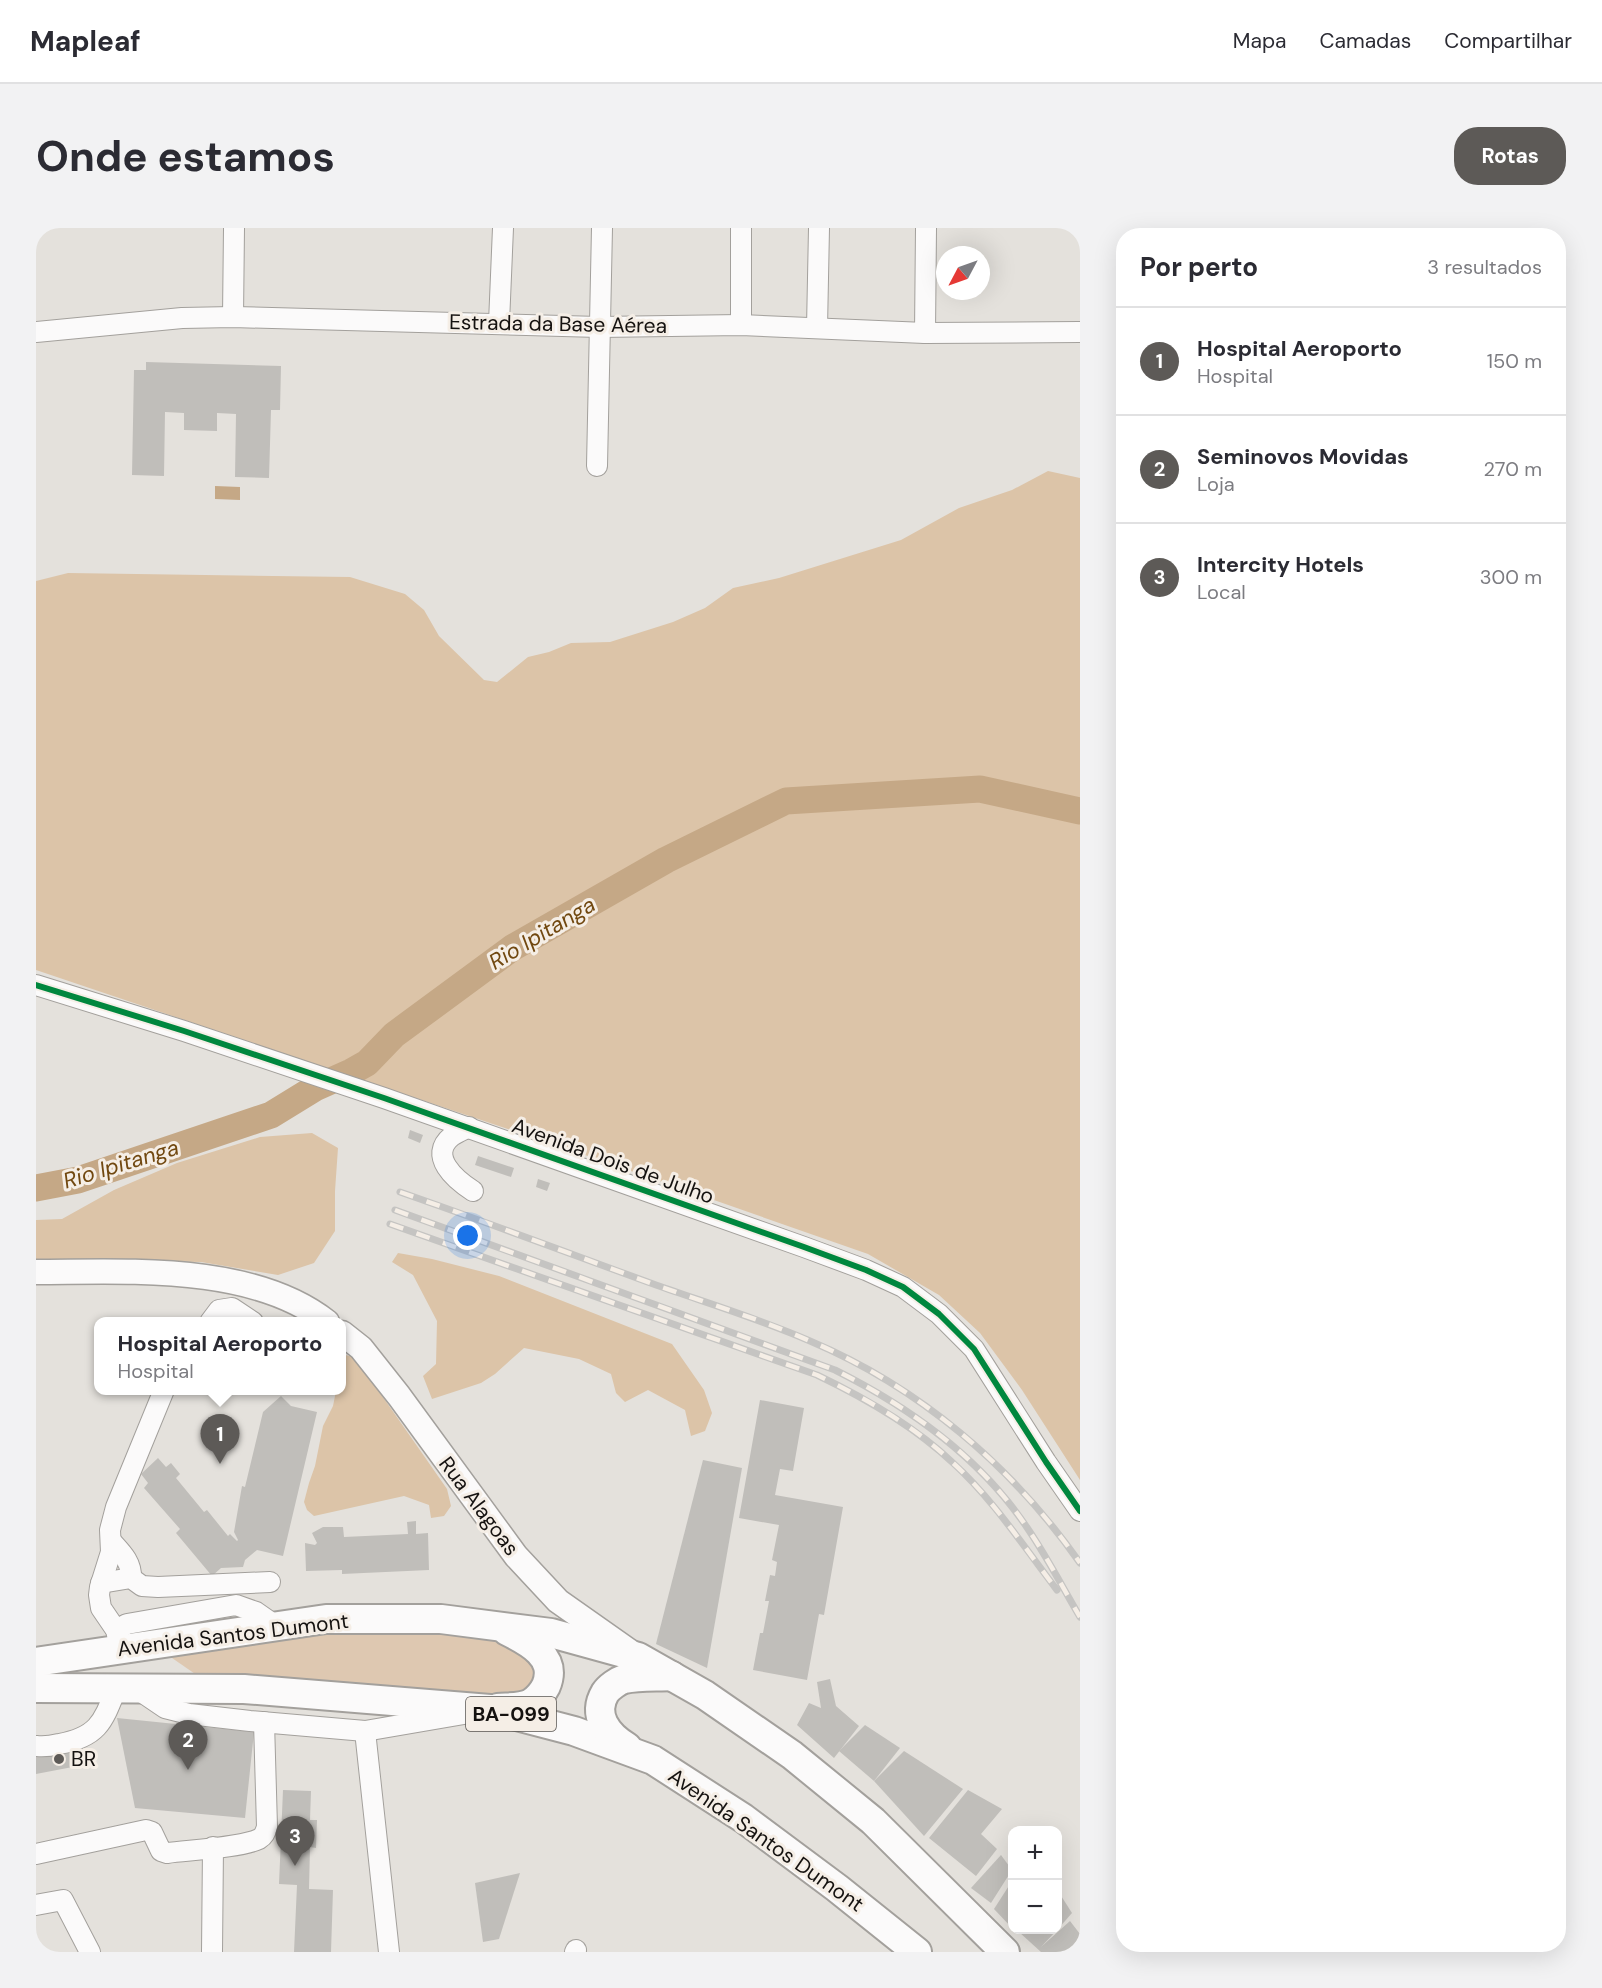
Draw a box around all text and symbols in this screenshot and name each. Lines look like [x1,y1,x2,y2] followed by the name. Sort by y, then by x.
[30,23,141,60] text: Mapleaf
[1233,27,1286,55] text: Mapa
[1319,27,1411,55] text: Camadas
[1444,27,1572,55] text: Compartilhar
[1454,127,1566,185] button: Rotas
[36,129,335,184] text: Onde estamos
[936,246,990,300] north arrow
[1140,250,1258,284] text: Por perto
[1427,254,1542,280] text: 3 resultados
[449,308,667,340] street label: Estrada da Base Aérea
[1197,334,1402,363] text: Hospital Aeroporto
[1156,348,1163,374] text: 1
[1487,348,1542,374] text: 150 m
[1197,363,1273,389] text: Hospital
[1197,442,1409,471] text: Seminovos Movidas
[1154,456,1165,482] text: 2
[1484,456,1542,482] text: 270 m
[1197,471,1235,497] text: Loja
[1197,550,1364,579] text: Intercity Hotels
[1153,564,1166,590] text: 3
[1480,564,1542,590] text: 300 m
[1197,579,1246,605] text: Local
[483,890,601,976] water label: Rio Ipitanga
[508,1111,718,1211] street label: Avenida Dois de Julho
[60,1133,182,1195] water label: Rio Ipitanga
[453,1221,482,1250] your location
[94,1317,346,1395] popup
[118,1329,322,1358] text: Hospital Aeroporto
[118,1358,194,1384] text: Hospital
[200,1414,240,1464] pin: 1
[433,1451,525,1561] street label: Rua Alagoas
[116,1607,350,1663] street label: Avenida Santos Dumont
[466,1697,556,1731] road number: BA-099
[168,1720,208,1770] pin: 2
[71,1745,96,1773] place label: BR
[52,1752,66,1766] marker: BR
[663,1762,869,1918] street label: Avenida Santos Dumont
[276,1816,314,1866] pin: 3
[1008,1826,1062,1934] map controls
[1008,1826,1062,1880] button: +
[1008,1880,1062,1934] button: −

